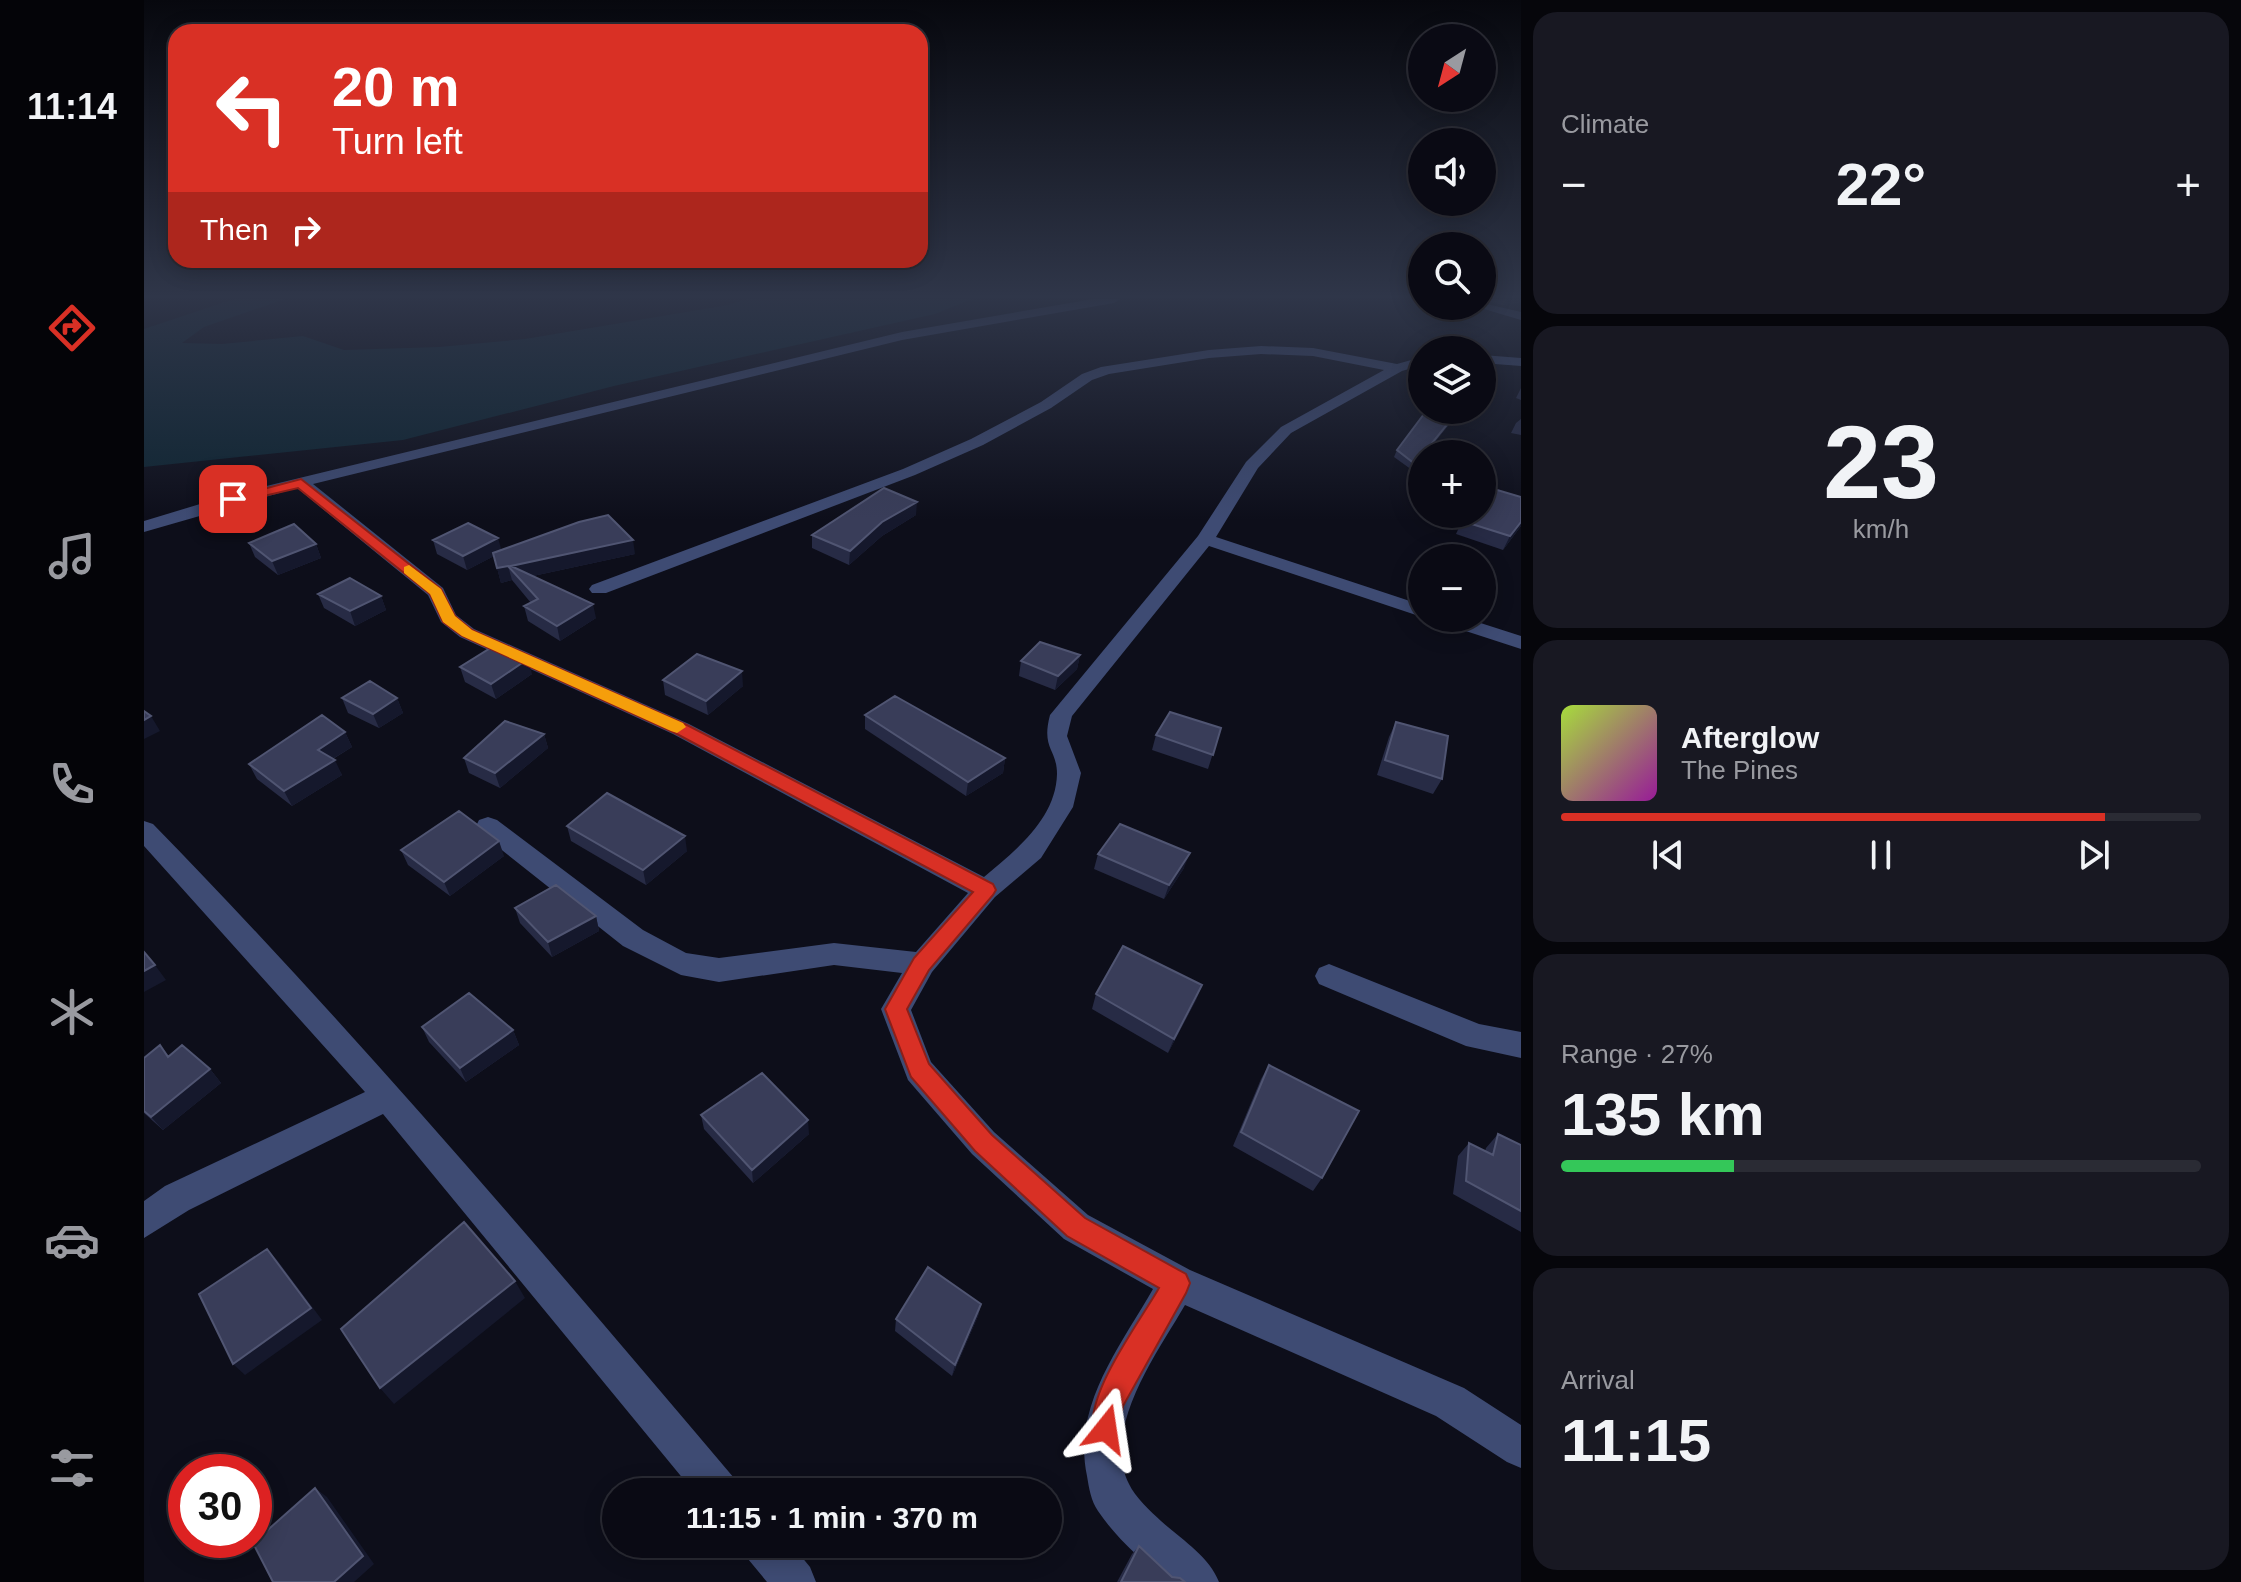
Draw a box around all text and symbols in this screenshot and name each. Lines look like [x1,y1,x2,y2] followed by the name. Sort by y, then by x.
[1408,24,1496,112] north arrow
[1408,24,1496,632] map controls
[332,55,460,118] text: 20 m
[200,56,304,160] icon: left
[27,86,117,127] text: 11:14
[1561,109,1649,139] text: Climate
[332,121,463,162] text: Turn left
[1408,128,1496,216] button: sound
[1836,151,1926,218] text: 22°
[1561,160,1587,209] text: −
[2175,160,2201,209] text: +
[284,208,328,252] icon: right
[200,213,268,246] text: Then
[1408,232,1496,320] button: search
[44,300,100,356] icon: directions
[1408,336,1496,424] button: layers
[1823,404,1939,520] text: 23
[1408,440,1496,528] button: +
[199,465,267,533] pin
[211,477,255,521] icon: arrive
[1853,514,1909,544] text: km/h
[44,528,100,584] icon: music
[1408,544,1496,632] button: −
[1681,721,1819,754] text: Afterglow
[1681,755,1798,785] text: The Pines
[44,756,100,812] icon: phone
[1646,833,1690,877] icon: previous
[1859,833,1903,877] icon: pause
[2072,833,2116,877] icon: next
[44,984,100,1040] icon: climate
[1561,1039,1713,1069] text: Range · 27%
[1561,1081,1765,1148] text: 135 km
[44,1212,100,1268] icon: car
[1561,1365,1635,1395] text: Arrival
[1064,1387,1148,1471] position arrow
[1561,1407,1711,1474] text: 11:15
[44,1440,100,1496] icon: filters
[168,1454,272,1558] speed limit sign: 30
[686,1501,978,1534] text: 11:15 · 1 min · 370 m

